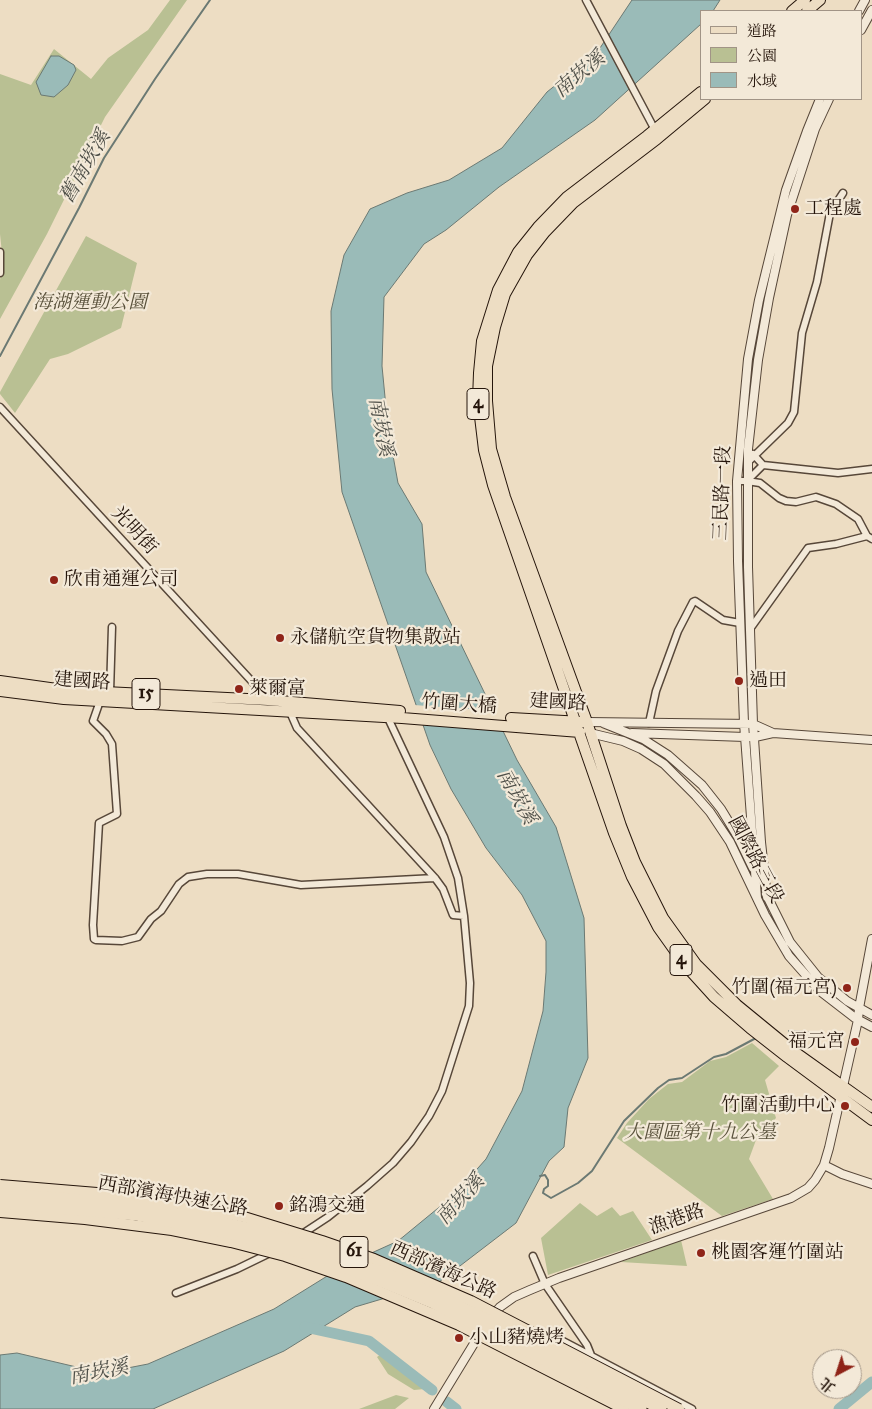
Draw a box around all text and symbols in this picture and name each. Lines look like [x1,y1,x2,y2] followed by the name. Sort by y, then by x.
[700,10,862,100] legend
[747,22,777,40] text: 道路
[549,47,611,103] water label: 南崁溪
[747,47,777,65] text: 公園
[747,72,777,90] text: 水域
[56,126,116,208] water label: 舊南崁溪
[805,198,862,220] place label: 工程處
[789,203,801,215] marker: 工程處
[33,292,147,314] park label: 海湖運動公園
[467,388,489,419] road number: 4
[362,395,398,459] water label: 南崁溪
[710,445,736,541] street label: 三民路一段
[106,502,162,560] street label: 光明街
[64,569,178,591] place label: 欣甫通運公司
[48,574,60,586] marker: 欣甫通運公司
[290,627,461,649] place label: 永儲航空貨物集散站
[274,632,286,644] marker: 永儲航空貨物集散站
[53,669,111,695] street label: 建國路
[749,670,787,692] place label: 過田
[733,675,745,687] marker: 過田
[249,678,306,700] place label: 萊爾富
[132,679,160,710] road number: 15
[233,683,245,695] marker: 萊爾富
[529,690,587,716] street label: 建國路
[420,691,498,719] street label: 竹圍大橋
[491,765,541,829] water label: 南崁溪
[723,813,787,907] street label: 國際路三段
[670,944,692,976] road number: 4
[731,977,837,999] place label: 竹圍(福元宮)
[841,982,853,994] marker: 竹圍(福元宮)
[788,1031,845,1053] place label: 福元宮
[849,1036,861,1048] marker: 福元宮
[721,1095,835,1117] place label: 竹圍活動中心
[839,1100,851,1112] marker: 竹圍活動中心
[624,1122,776,1144] park label: 大園區第十九公墓
[432,1170,490,1230] water label: 南崁溪
[96,1173,250,1221] street label: 西部濱海快速公路
[289,1195,365,1217] place label: 銘鴻交通
[273,1200,285,1212] marker: 銘鴻交通
[646,1200,708,1240] street label: 漁港路
[340,1236,368,1268] road number: 61
[386,1237,500,1305] street label: 西部濱海公路
[711,1242,844,1264] place label: 桃園客運竹圍站
[695,1247,707,1259] marker: 桃園客運竹圍站
[469,1327,564,1349] place label: 小山豬燒烤
[453,1332,465,1344] marker: 小山豬燒烤
[812,1349,862,1399] north arrow
[67,1355,131,1391] water label: 南崁溪
[817,1374,839,1396] text: 北

